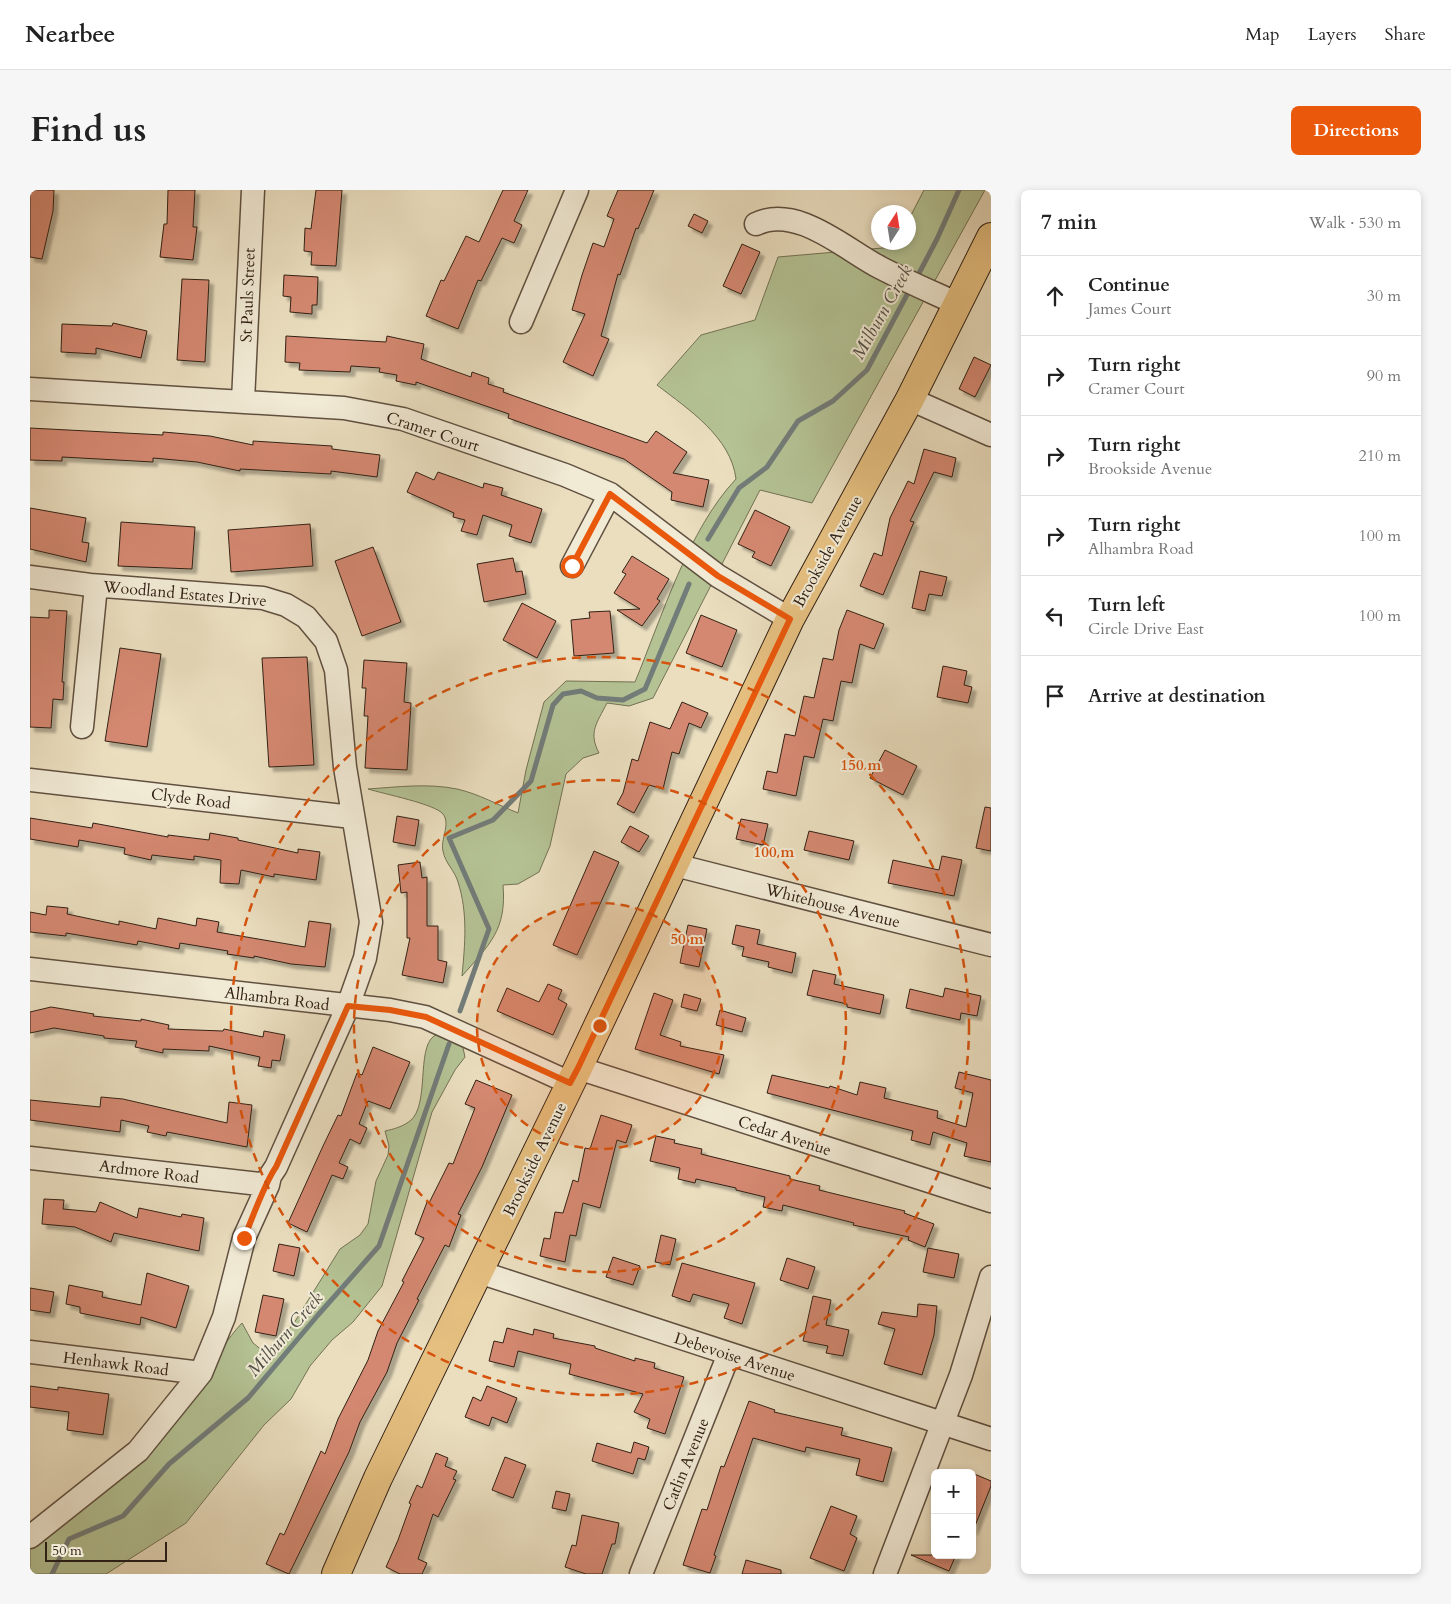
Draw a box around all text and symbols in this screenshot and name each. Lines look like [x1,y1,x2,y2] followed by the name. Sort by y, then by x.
[25,18,115,51] text: Nearbee
[1245,22,1280,47] text: Map
[1308,22,1357,47] text: Layers
[1385,22,1426,47] text: Share
[30,106,146,154] text: Find us
[1291,106,1421,155] button: Directions
[871,205,916,250] north arrow
[1041,208,1097,237] text: 7 min
[1309,212,1401,234] text: Walk · 530 m
[235,247,261,343] street label: St Pauls Street
[846,260,919,364] water label: Milburn Creek
[1088,272,1170,298] text: Continue
[1041,282,1069,310] icon: ahead
[1367,285,1401,307] text: 30 m
[1088,298,1171,320] text: James Court
[1088,352,1180,378] text: Turn right
[1041,362,1069,390] icon: right
[1367,365,1401,387] text: 90 m
[1088,378,1184,400] text: Cramer Court
[383,407,482,457] street label: Cramer Court
[1088,432,1180,458] text: Turn right
[1041,442,1069,470] icon: right
[1359,445,1401,467] text: 210 m
[1088,458,1212,480] text: Brookside Avenue
[788,492,868,611] street label: Brookside Avenue
[1088,512,1180,538] text: Turn right
[1041,522,1069,550] icon: right
[1359,525,1401,547] text: 100 m
[1088,538,1193,560] text: Alhambra Road
[561,555,584,578] route start
[101,576,268,612] street label: Woodland Estates Drive
[1088,592,1165,618] text: Turn left
[1041,602,1069,630] icon: left
[1359,605,1401,627] text: 100 m
[1088,618,1204,640] text: Circle Drive East
[1041,682,1069,710] icon: arrive
[1088,683,1265,709] text: Arrive at destination
[841,755,882,775] text: 150 m
[150,783,232,815] street label: Clyde Road
[754,842,795,862] text: 100 m
[762,878,903,933] street label: Whitehouse Avenue
[670,929,704,949] text: 50 m
[223,982,331,1016] street label: Alhambra Road
[591,1017,609,1035] centre of rings
[498,1099,572,1220] street label: Brookside Avenue
[735,1111,834,1161] street label: Cedar Avenue
[98,1155,201,1189] street label: Ardmore Road
[233,1227,256,1250] route end
[242,1286,329,1382] water label: Milburn Creek
[671,1327,798,1387] street label: Debevoise Avenue
[62,1347,170,1381] street label: Henhawk Road
[657,1415,714,1514] street label: Catlin Avenue
[931,1469,976,1559] map controls
[931,1469,976,1514] button: +
[931,1514,976,1559] button: −
[45,1539,168,1562] scale bar
[52,1541,82,1560] text: 50 m

